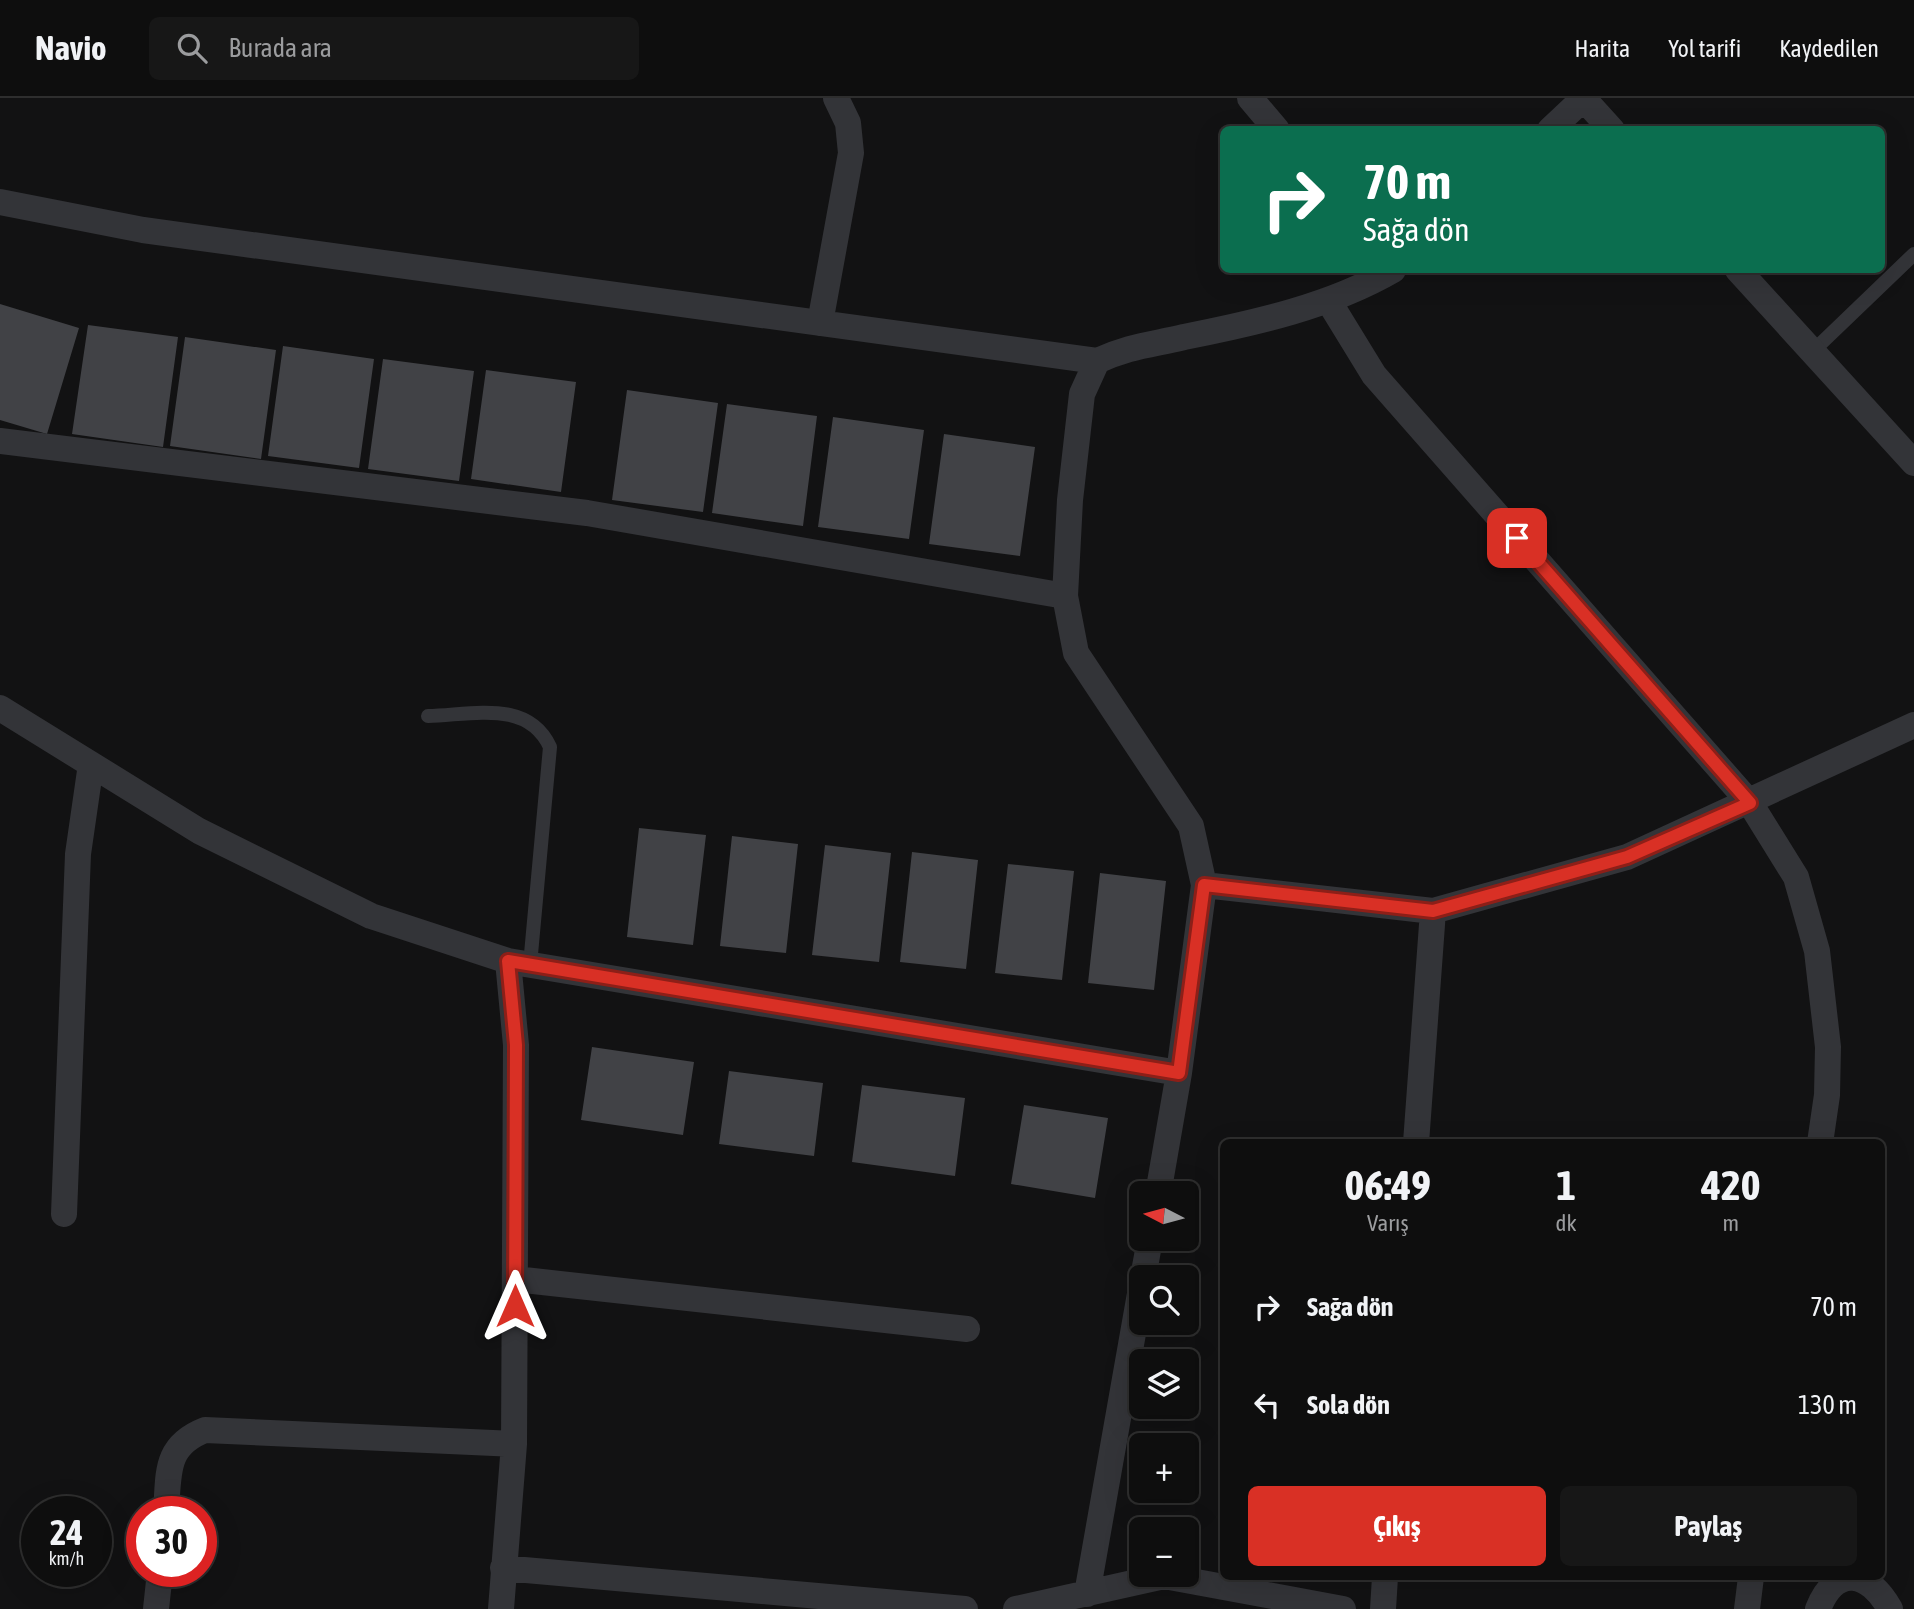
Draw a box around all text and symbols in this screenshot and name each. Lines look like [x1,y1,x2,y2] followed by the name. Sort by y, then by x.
[149,17,639,80] search box
[35,29,107,67] text: Navio
[173,29,211,67] icon: search
[229,33,332,63] text: Burada ara
[1574,35,1630,62] text: Harita
[1668,35,1741,62] text: Yol tarifi
[1779,35,1879,62] text: Kaydedilen
[1363,153,1451,209] text: 70 m
[1248,154,1339,245] icon: right
[1363,211,1469,248] text: Sağa dön
[1487,508,1547,568] pin
[1498,519,1536,557] icon: arrive
[1345,1161,1431,1209] text: 06:49
[1556,1161,1576,1209] text: 1
[1701,1161,1760,1209] text: 420
[1129,1181,1199,1251] north arrow
[1129,1181,1199,1587] map controls
[1367,1210,1409,1236] text: Varış
[1556,1210,1577,1236] text: dk
[1722,1210,1739,1236] text: m
[1129,1265,1199,1335] button: search
[478,1269,552,1343] position arrow
[1248,1288,1286,1326] icon: right
[1307,1292,1393,1322] text: Sağa dön
[1810,1292,1857,1322] text: 70 m
[1129,1349,1199,1419] button: layers
[1248,1386,1286,1424] icon: left
[1307,1390,1390,1420] text: Sola dön
[1798,1390,1857,1420] text: 130 m
[1129,1433,1199,1503] button: +
[1248,1486,1546,1566] button: Çıkış
[1560,1486,1857,1566] button: Paylaş
[126,1496,217,1587] speed limit sign: 30
[50,1512,83,1552] text: 24
[1129,1517,1199,1587] button: −
[49,1548,84,1569] text: km/h

